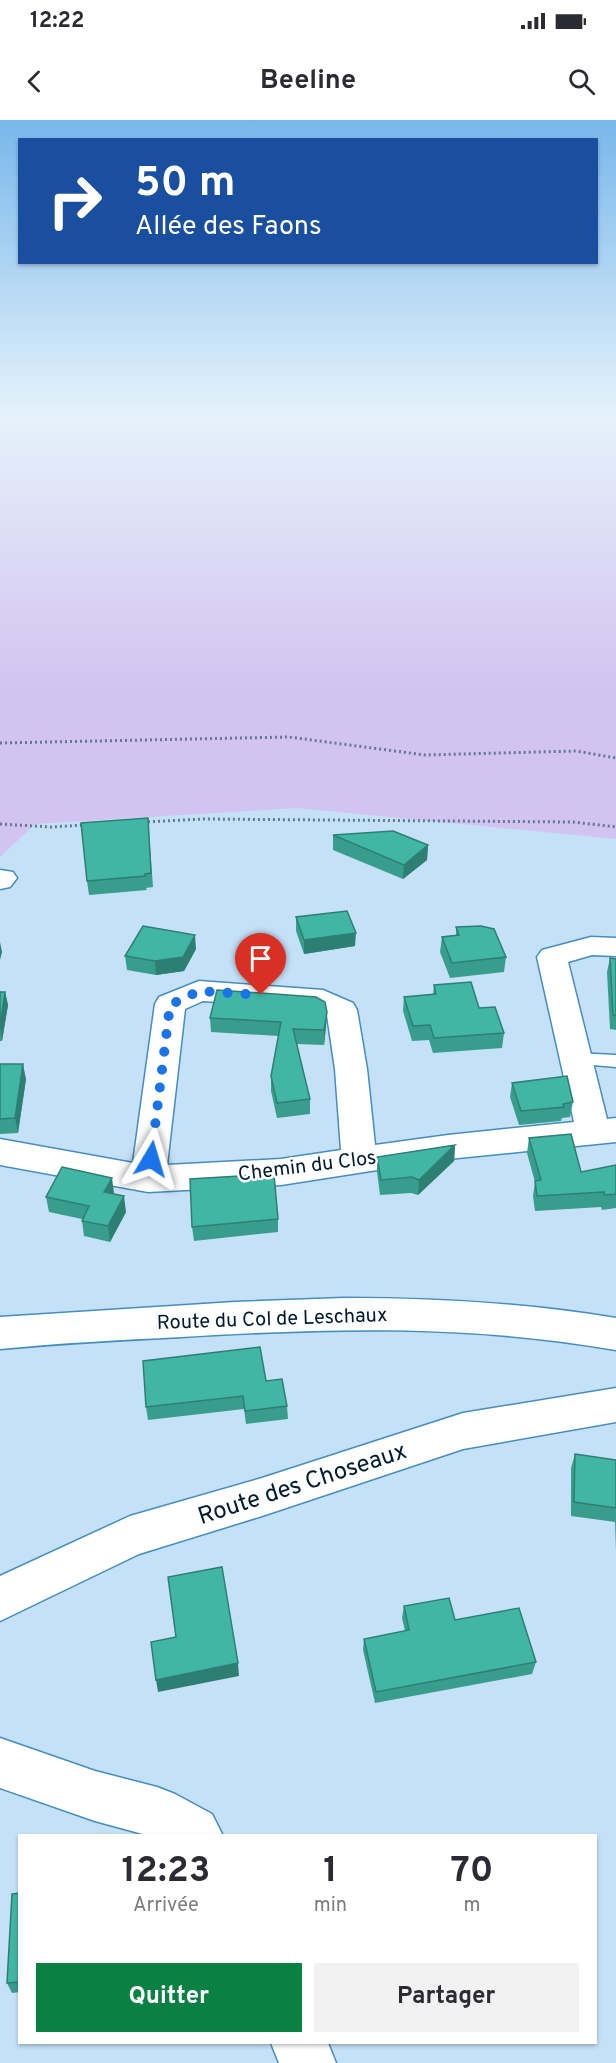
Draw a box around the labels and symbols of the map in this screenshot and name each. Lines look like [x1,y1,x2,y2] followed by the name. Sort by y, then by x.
[235,933,286,995] pin
[119,1127,183,1191] position arrow
[237,1146,378,1188] street label: Chemin du Clos
[156,1303,388,1337] street label: Route du Col de Leschaux
[194,1437,411,1533] street label: Route des Choseaux

